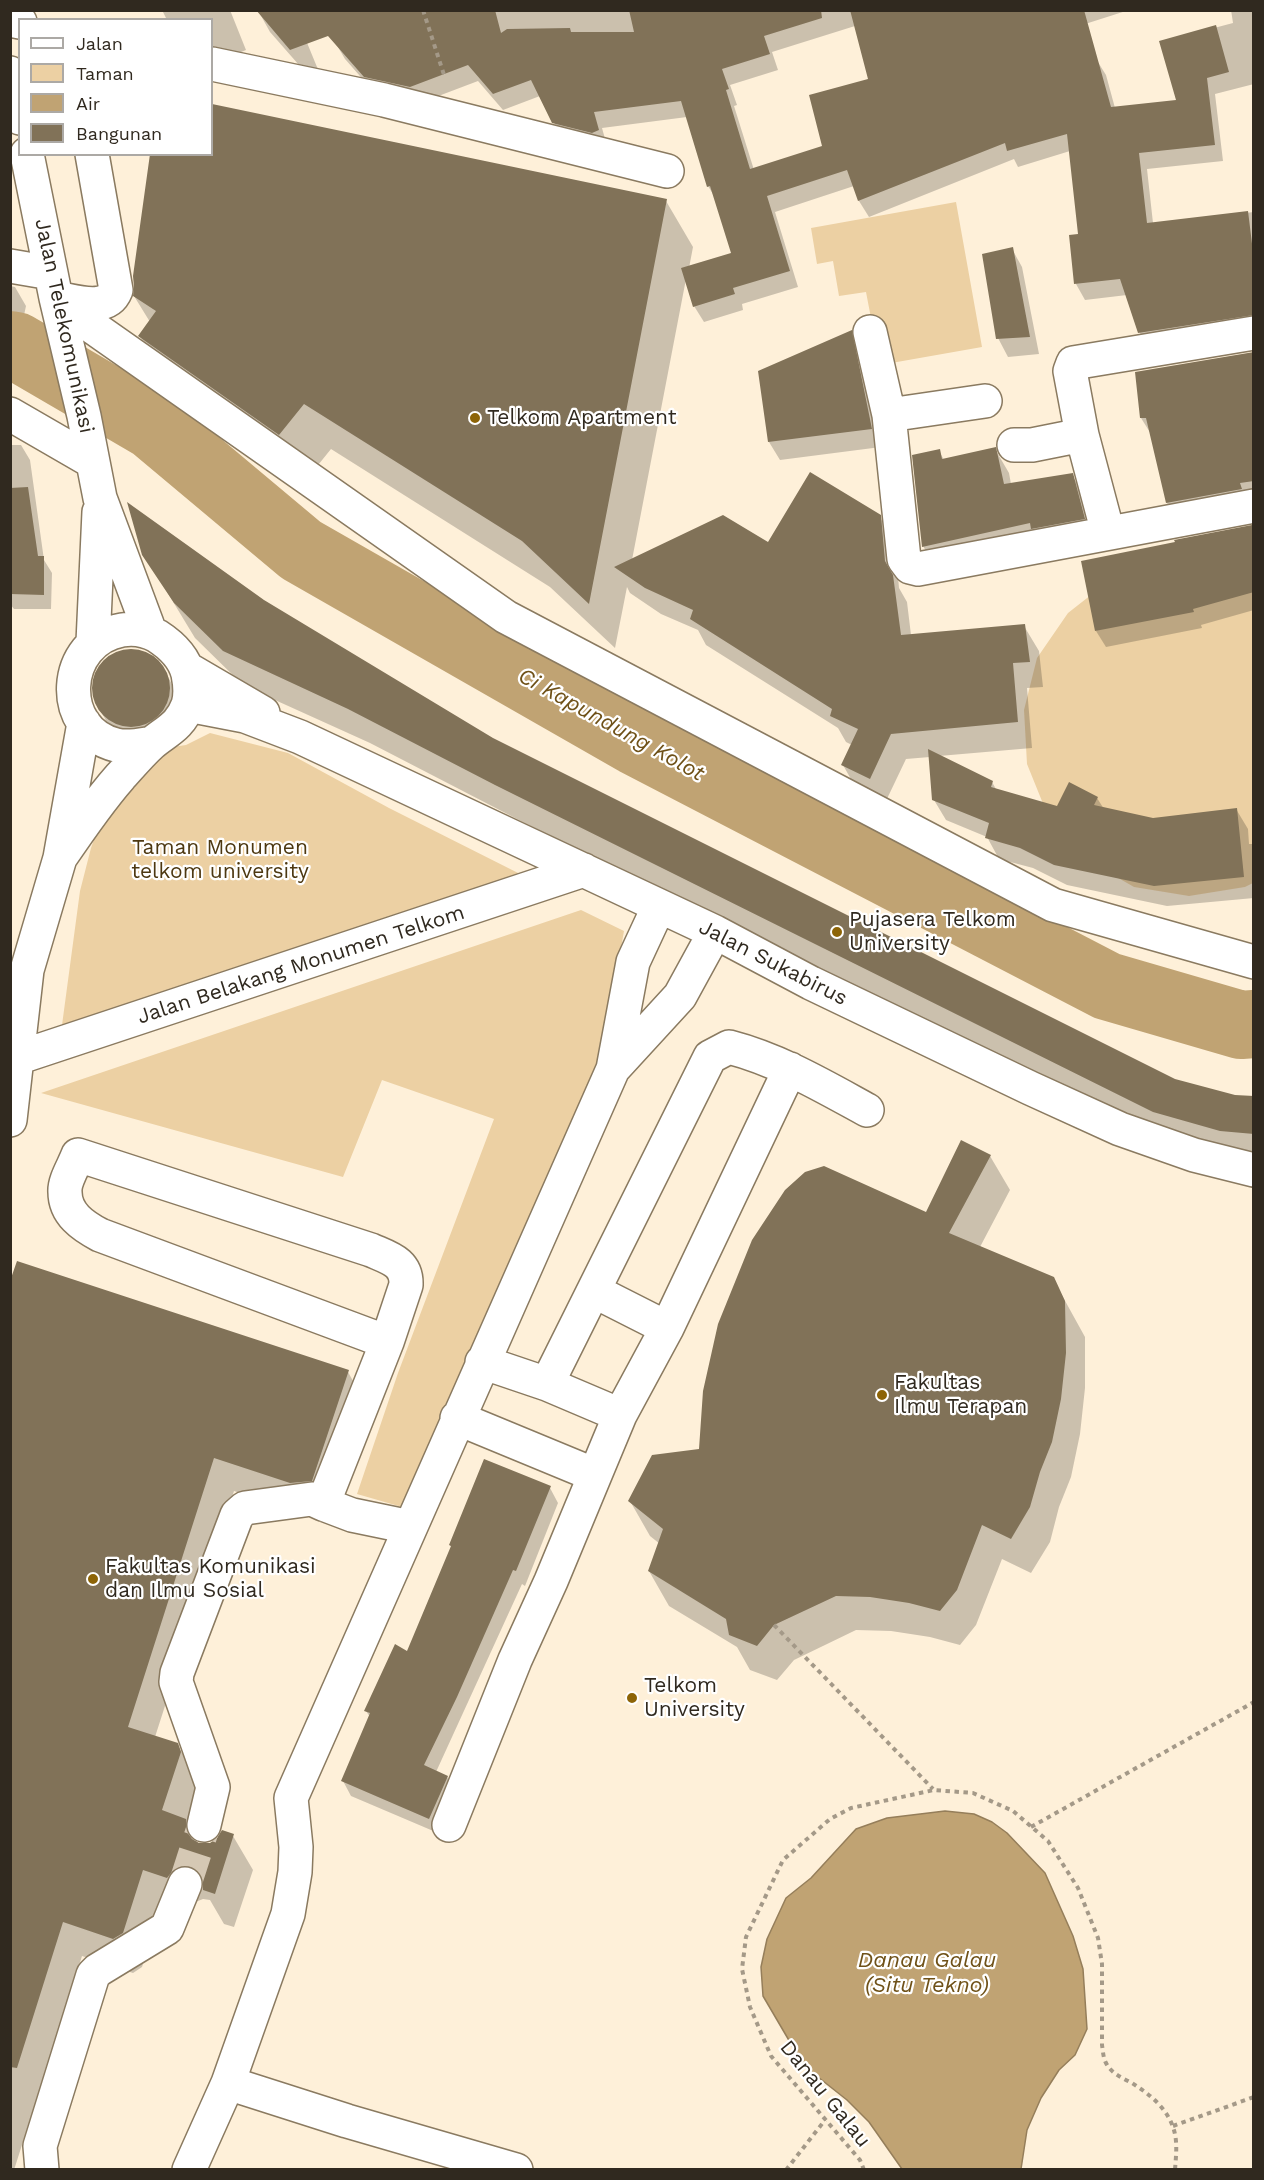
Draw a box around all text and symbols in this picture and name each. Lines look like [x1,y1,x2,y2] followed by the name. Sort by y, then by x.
[18,18,213,156] legend
[76,33,123,54] text: Jalan
[76,63,134,84] text: Taman
[76,93,100,114] text: Air
[76,123,162,144] text: Bangunan
[29,216,99,436] street label: Jalan Telekomunikasi
[487,405,677,431] place label: Telkom Apartment
[468,411,482,425] marker: Telkom Apartment
[513,663,709,787] water label: Ci Kapundung Kolot
[131,835,309,885] park label: Taman Monumen telkom university
[134,900,468,1030] street label: Jalan Belakang Monumen Telkom
[849,907,1016,957] place label: Pujasera Telkom University
[695,915,851,1011] street label: Jalan Sukabirus
[830,925,844,939] marker: Pujasera Telkom University
[894,1370,1027,1420] place label: Fakultas Ilmu Terapan
[875,1388,889,1402] marker: Fakultas Ilmu Terapan
[105,1554,316,1604] place label: Fakultas Komunikasi dan Ilmu Sosial
[86,1572,100,1586] marker: Fakultas Komunikasi dan Ilmu Sosial
[644,1673,745,1723] place label: Telkom University
[625,1691,639,1705] marker: Telkom University
[858,1948,996,2000] water label: Danau Galau (Situ Tekno)
[774,2035,876,2153] street label: Danau Galau

